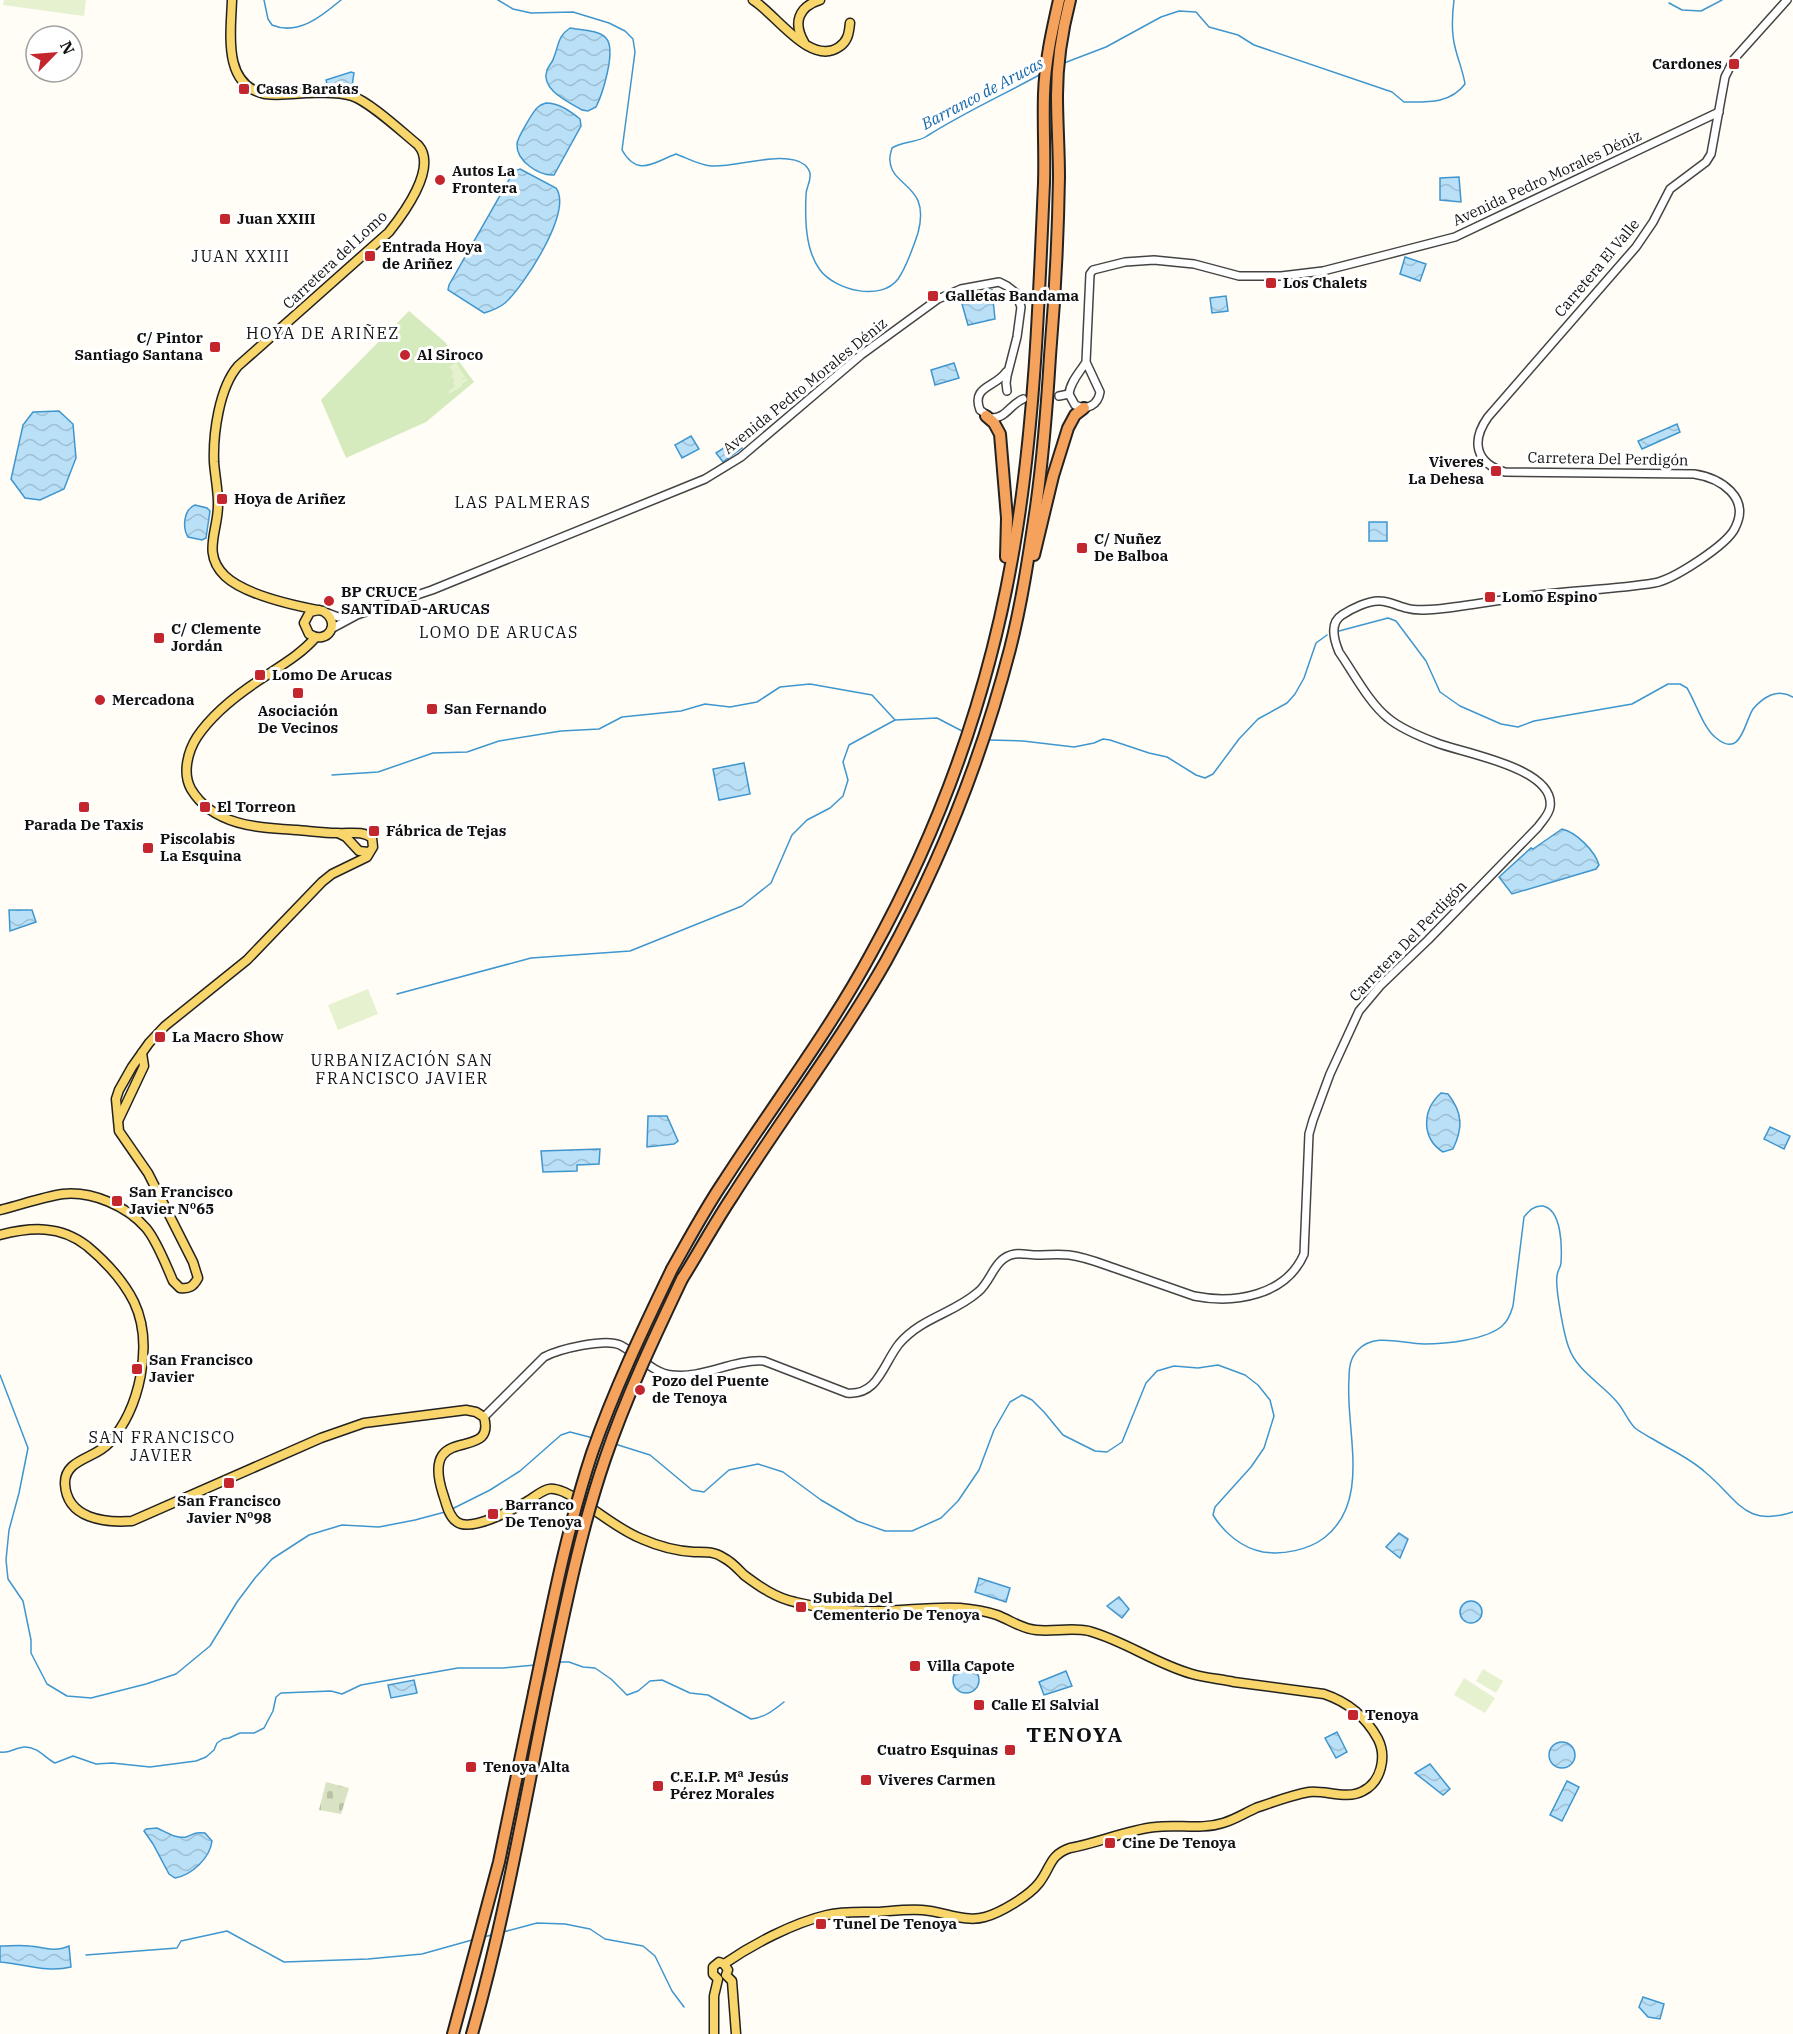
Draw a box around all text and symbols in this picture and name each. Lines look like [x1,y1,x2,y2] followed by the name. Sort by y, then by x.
[24,24,84,84] north arrow
[56,38,79,58] text: N
[917,52,1046,134] water label: Barranco de Arucas
[1652,54,1722,73] place label: Cardones
[1727,57,1741,71] marker: Cardones
[256,79,359,98] place label: Casas Baratas
[237,82,251,96] marker: Casas Baratas
[1449,125,1644,230] street label: Avenida Pedro Morales Déniz
[452,161,518,197] place label: Autos La Frontera
[433,173,447,187] marker: Autos La Frontera
[278,206,391,313] street label: Carretera del Lomo
[237,209,316,228] place label: Juan XXIII
[218,212,232,226] marker: Juan XXIII
[1550,215,1643,321] street label: Carretera El Valle
[382,237,483,273] place label: Entrada Hoya de Ariñez
[192,246,290,266] district label: JUAN XXIII
[363,249,377,263] marker: Entrada Hoya de Ariñez
[1283,273,1367,292] place label: Los Chalets
[1264,276,1278,290] marker: Los Chalets
[945,286,1080,305] place label: Galletas Bandama
[926,289,940,303] marker: Galletas Bandama
[719,313,891,458] street label: Avenida Pedro Morales Déniz
[246,323,400,343] district label: HOYA DE ARIÑEZ
[75,328,204,364] place label: C/ Pintor Santiago Santana
[208,340,222,354] marker: C/ Pintor Santiago Santana
[417,345,484,364] place label: Al Siroco
[398,348,412,362] marker: Al Siroco
[1527,448,1689,469] street label: Carretera Del Perdigón
[1408,452,1484,488] place label: Viveres La Dehesa
[1489,464,1503,478] marker: Viveres La Dehesa
[234,489,346,508] place label: Hoya de Ariñez
[215,492,229,506] marker: Hoya de Ariñez
[454,492,592,512] district label: LAS PALMERAS
[1094,529,1169,565] place label: C/ Nuñez De Balboa
[1075,541,1089,555] marker: C/ Nuñez De Balboa
[341,582,490,618] place label: BP CRUCE SANTIDAD-ARUCAS
[1502,587,1598,606] place label: Lomo Espino
[1483,590,1497,604] marker: Lomo Espino
[322,594,336,608] marker: BP CRUCE SANTIDAD-ARUCAS
[171,619,261,655] place label: C/ Clemente Jordán
[419,622,579,642] district label: LOMO DE ARUCAS
[152,631,166,645] marker: C/ Clemente Jordán
[272,665,392,684] place label: Lomo De Arucas
[253,668,267,682] marker: Lomo De Arucas
[291,686,305,700] marker: Asociación De Vecinos
[112,690,195,709] place label: Mercadona
[93,693,107,707] marker: Mercadona
[444,699,547,718] place label: San Fernando
[258,701,338,737] place label: Asociación De Vecinos
[425,702,439,716] marker: San Fernando
[217,797,296,816] place label: El Torreon
[77,800,91,814] marker: Parada De Taxis
[198,800,212,814] marker: El Torreon
[24,815,144,834] place label: Parada De Taxis
[386,821,506,840] place label: Fábrica de Tejas
[367,824,381,838] marker: Fábrica de Tejas
[160,829,242,865] place label: Piscolabis La Esquina
[141,841,155,855] marker: Piscolabis La Esquina
[1345,876,1471,1005] street label: Carretera Del Perdigón
[172,1027,284,1046] place label: La Macro Show
[153,1030,167,1044] marker: La Macro Show
[311,1049,493,1088] district label: URBANIZACIÓN SAN FRANCISCO JAVIER
[129,1182,233,1218] place label: San Francisco Javier Nº65
[110,1194,124,1208] marker: San Francisco Javier Nº65
[149,1350,253,1386] place label: San Francisco Javier
[130,1362,144,1376] marker: San Francisco Javier
[652,1371,769,1407] place label: Pozo del Puente de Tenoya
[633,1383,647,1397] marker: Pozo del Puente de Tenoya
[88,1427,236,1465] district label: SAN FRANCISCO JAVIER
[222,1476,236,1490] marker: San Francisco Javier Nº98
[177,1491,281,1527] place label: San Francisco Javier Nº98
[505,1495,582,1531] place label: Barranco De Tenoya
[486,1507,500,1521] marker: Barranco De Tenoya
[813,1588,981,1624] place label: Subida Del Cementerio De Tenoya
[794,1600,808,1614] marker: Subida Del Cementerio De Tenoya
[927,1656,1015,1675] place label: Villa Capote
[908,1659,922,1673] marker: Villa Capote
[991,1695,1099,1714] place label: Calle El Salvial
[972,1698,986,1712] marker: Calle El Salvial
[1365,1705,1419,1724] place label: Tenoya
[1346,1708,1360,1722] marker: Tenoya
[1026,1720,1124,1748] district label: TENOYA
[877,1740,998,1759] place label: Cuatro Esquinas
[1003,1743,1017,1757] marker: Cuatro Esquinas
[483,1757,570,1776] place label: Tenoya Alta
[464,1760,478,1774] marker: Tenoya Alta
[670,1767,789,1803] place label: C.E.I.P. Mª Jesús Pérez Morales
[878,1770,996,1789] place label: Viveres Carmen
[859,1773,873,1787] marker: Viveres Carmen
[651,1779,665,1793] marker: C.E.I.P. Mª Jesús Pérez Morales
[1122,1833,1236,1852] place label: Cine De Tenoya
[1103,1836,1117,1850] marker: Cine De Tenoya
[833,1914,957,1933] place label: Tunel De Tenoya
[814,1917,828,1931] marker: Tunel De Tenoya

